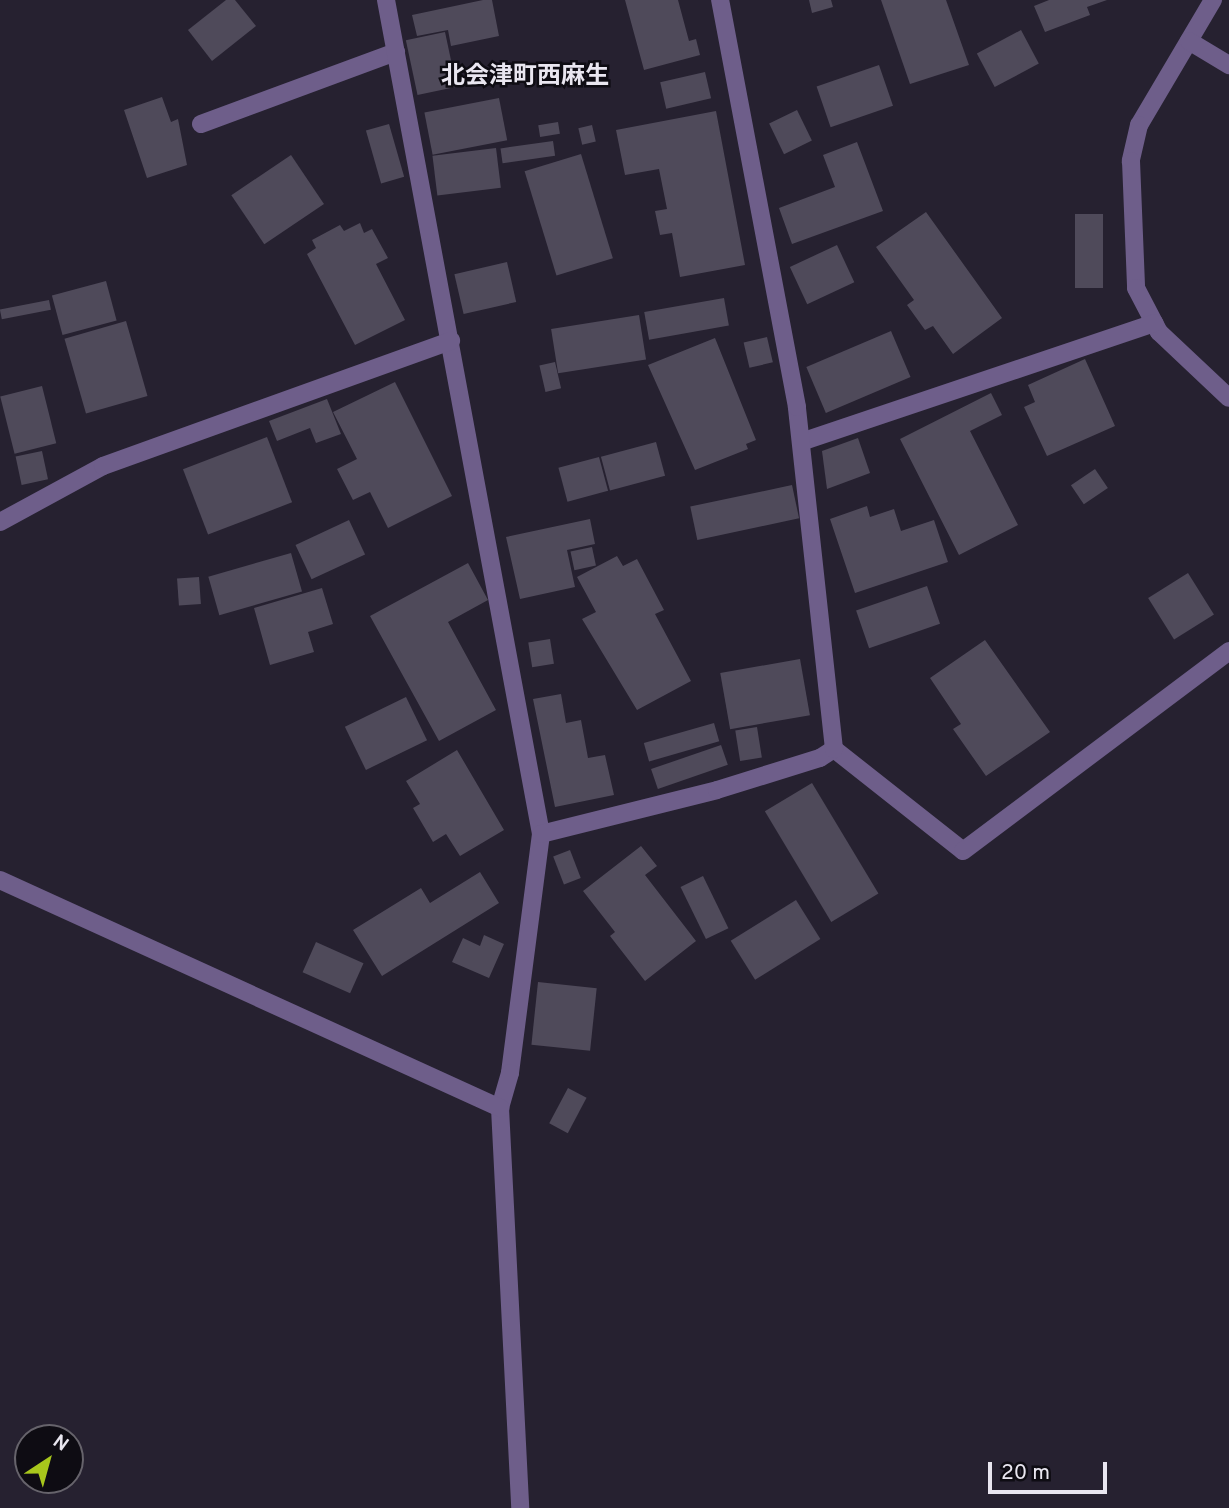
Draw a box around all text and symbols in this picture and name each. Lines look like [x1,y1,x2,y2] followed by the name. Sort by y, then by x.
[441,64,609,92] district label: 北会津町西麻生
[14,1424,84,1494] north arrow
[48,1430,73,1457] text: N
[991,1448,1110,1492] scale bar
[1001,1460,1050,1487] text: 20 m

